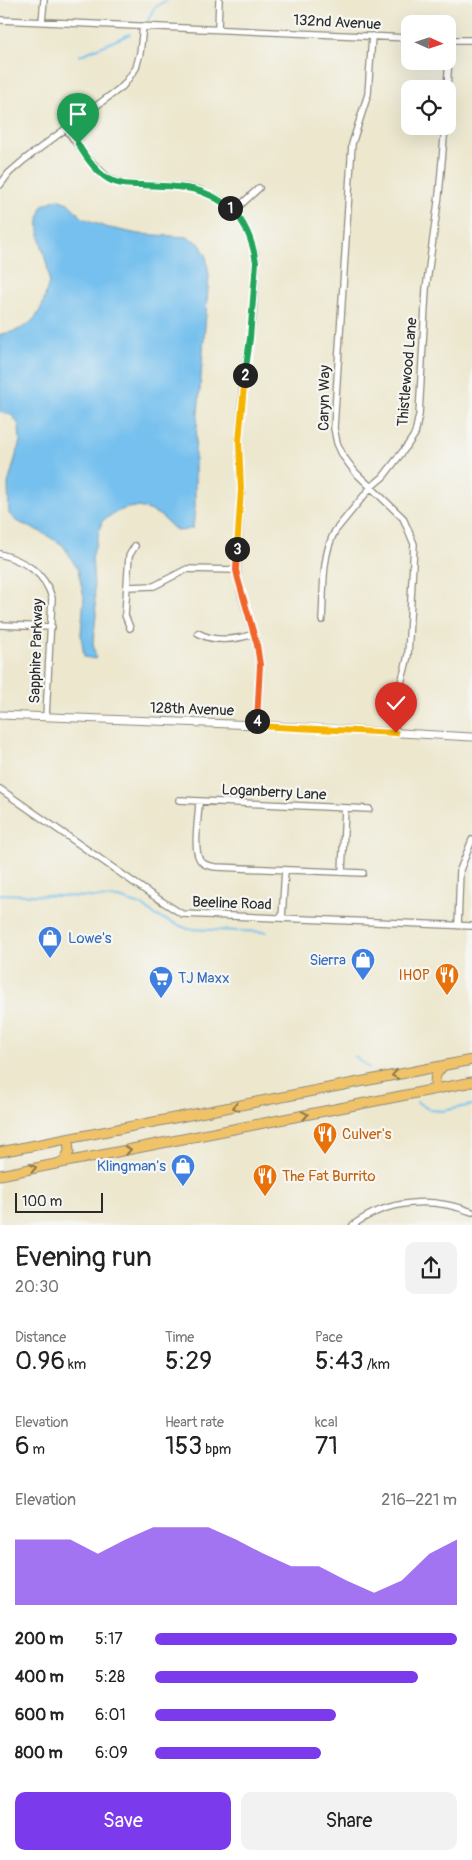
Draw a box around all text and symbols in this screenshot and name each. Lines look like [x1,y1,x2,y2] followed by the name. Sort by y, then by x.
[293,11,382,34] street label: 132nd Avenue
[401,15,456,70] north arrow
[401,15,456,135] map controls
[401,80,456,135] button: locate
[57,93,99,144] pin
[64,100,92,128] icon: arrive
[218,196,242,220] pin: 1
[228,200,233,217] text: 1
[393,316,422,427] street label: Thistlewood Lane
[232,362,258,388] pin: 2
[314,364,335,431] street label: Caryn Way
[242,367,249,384] text: 2
[224,536,250,562] pin: 3
[234,541,241,558] text: 3
[25,598,48,704] street label: Sapphire Parkway
[375,682,417,733] pin
[382,689,410,717] icon: check
[150,699,235,720] street label: 128th Avenue
[244,708,270,734] pin: 4
[253,713,262,730] text: 4
[221,780,328,805] street label: Loganberry Lane
[192,893,272,914] street label: Beeline Road
[37,925,63,959] shop icon: Lowe's
[68,929,112,948] place label: Lowe's
[350,947,376,981] shop icon: Sierra
[310,951,346,970] place label: Sierra
[434,962,460,996] restaurant icon: IHOP
[148,965,174,999] supermarket icon: TJ Maxx
[398,966,430,985] place label: IHOP
[178,969,230,988] place label: TJ Maxx
[391,1070,400,1080] one-way arrow
[231,1101,240,1111] one-way arrow
[300,1110,309,1121] one-way arrow
[312,1121,338,1155] restaurant icon: Culver's
[342,1125,392,1144] place label: Culver's
[123,1145,132,1155] one-way arrow
[170,1153,196,1187] shop icon: Klingman's
[97,1157,166,1176] place label: Klingman's
[252,1163,278,1197] restaurant icon: The Fat Burrito
[29,1164,37,1174] one-way arrow
[282,1167,375,1186] place label: The Fat Burrito
[15,1190,102,1213] scale bar
[22,1193,62,1210] text: 100 m
[15,1240,152,1275] text: Evening run
[405,1242,457,1294] button: share
[15,1277,59,1297] text: 20:30
[15,1329,66,1346] text: Distance
[165,1329,194,1346] text: Time
[315,1329,343,1346] text: Pace
[15,1346,65,1377] text: 0.96
[165,1346,212,1377] text: 5:29
[315,1346,364,1377] text: 5:43
[65,1356,86,1373] text: km
[364,1356,390,1373] text: /km
[15,1414,68,1431] text: Elevation
[165,1414,224,1431] text: Heart rate
[315,1414,338,1431] text: kcal
[15,1431,30,1462] text: 6
[165,1431,202,1462] text: 153
[315,1431,338,1462] text: 71
[30,1441,45,1458] text: m
[202,1441,231,1458] text: bpm
[15,1490,76,1510] text: Elevation
[381,1490,457,1510] text: 216–221 m
[15,1629,63,1649] text: 200 m
[95,1629,123,1649] text: 5:17
[15,1667,64,1687] text: 400 m
[95,1667,125,1687] text: 5:28
[15,1705,64,1725] text: 600 m
[95,1705,126,1725] text: 6:01
[15,1743,63,1763] text: 800 m
[95,1743,128,1763] text: 6:09
[15,1792,231,1850] button: Save
[241,1792,457,1850] button: Share

